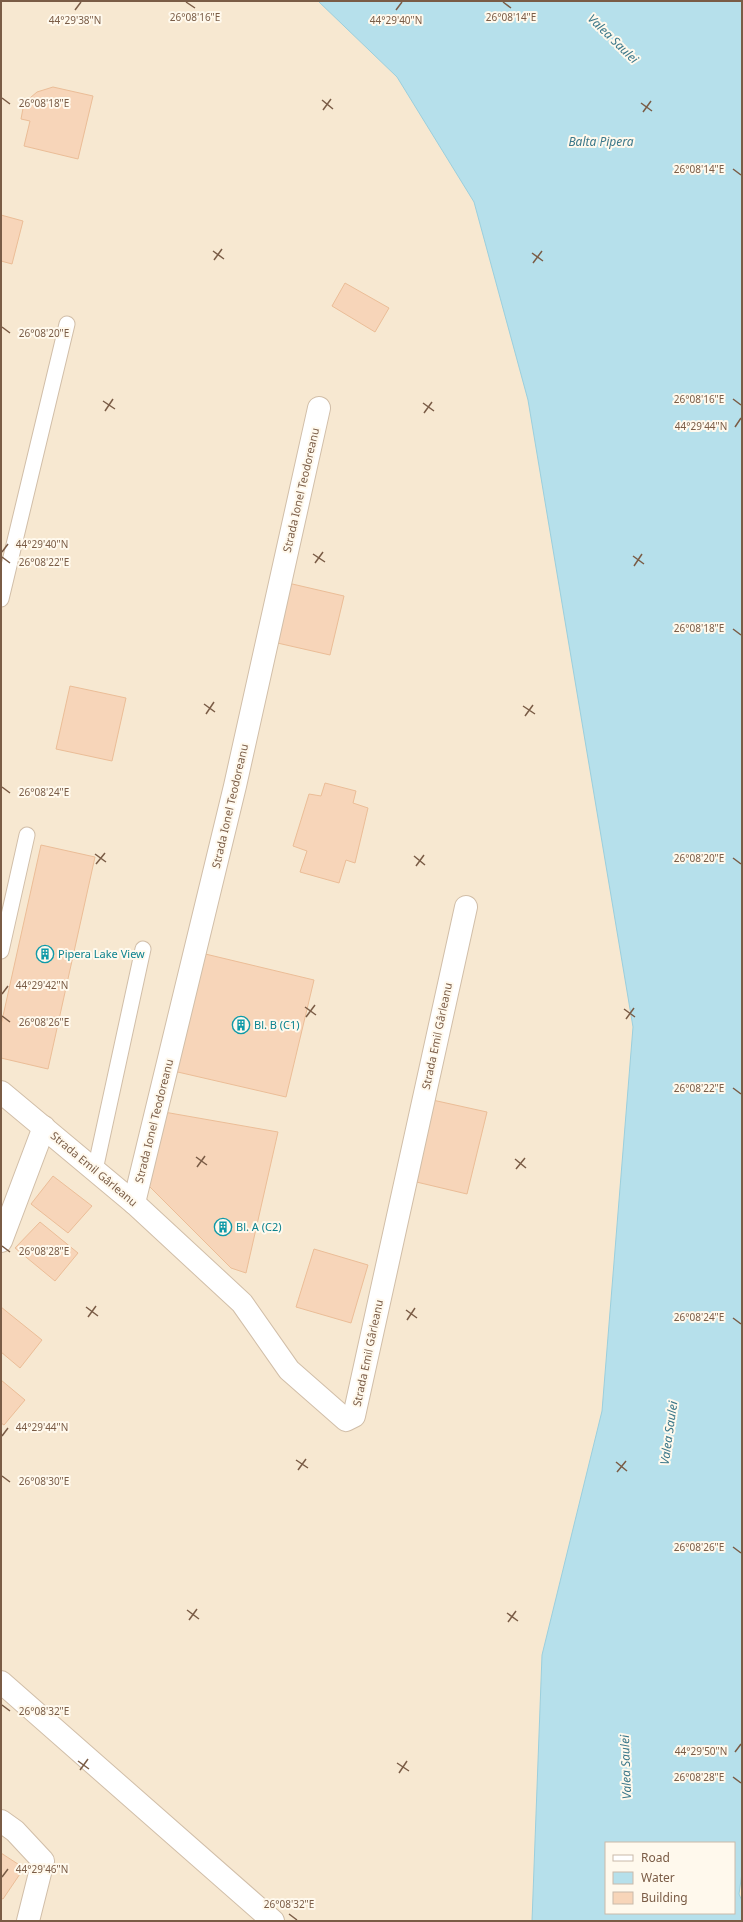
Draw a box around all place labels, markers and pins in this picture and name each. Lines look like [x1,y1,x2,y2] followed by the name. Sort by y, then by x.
[35,944,55,964] building icon: Pipera Lake View
[58,946,145,961] place label: Pipera Lake View
[231,1015,251,1035] building icon: Bl. B (C1)
[254,1017,300,1032] place label: Bl. B (C1)
[213,1217,233,1237] building icon: Bl. A (C2)
[236,1219,282,1234] place label: Bl. A (C2)

